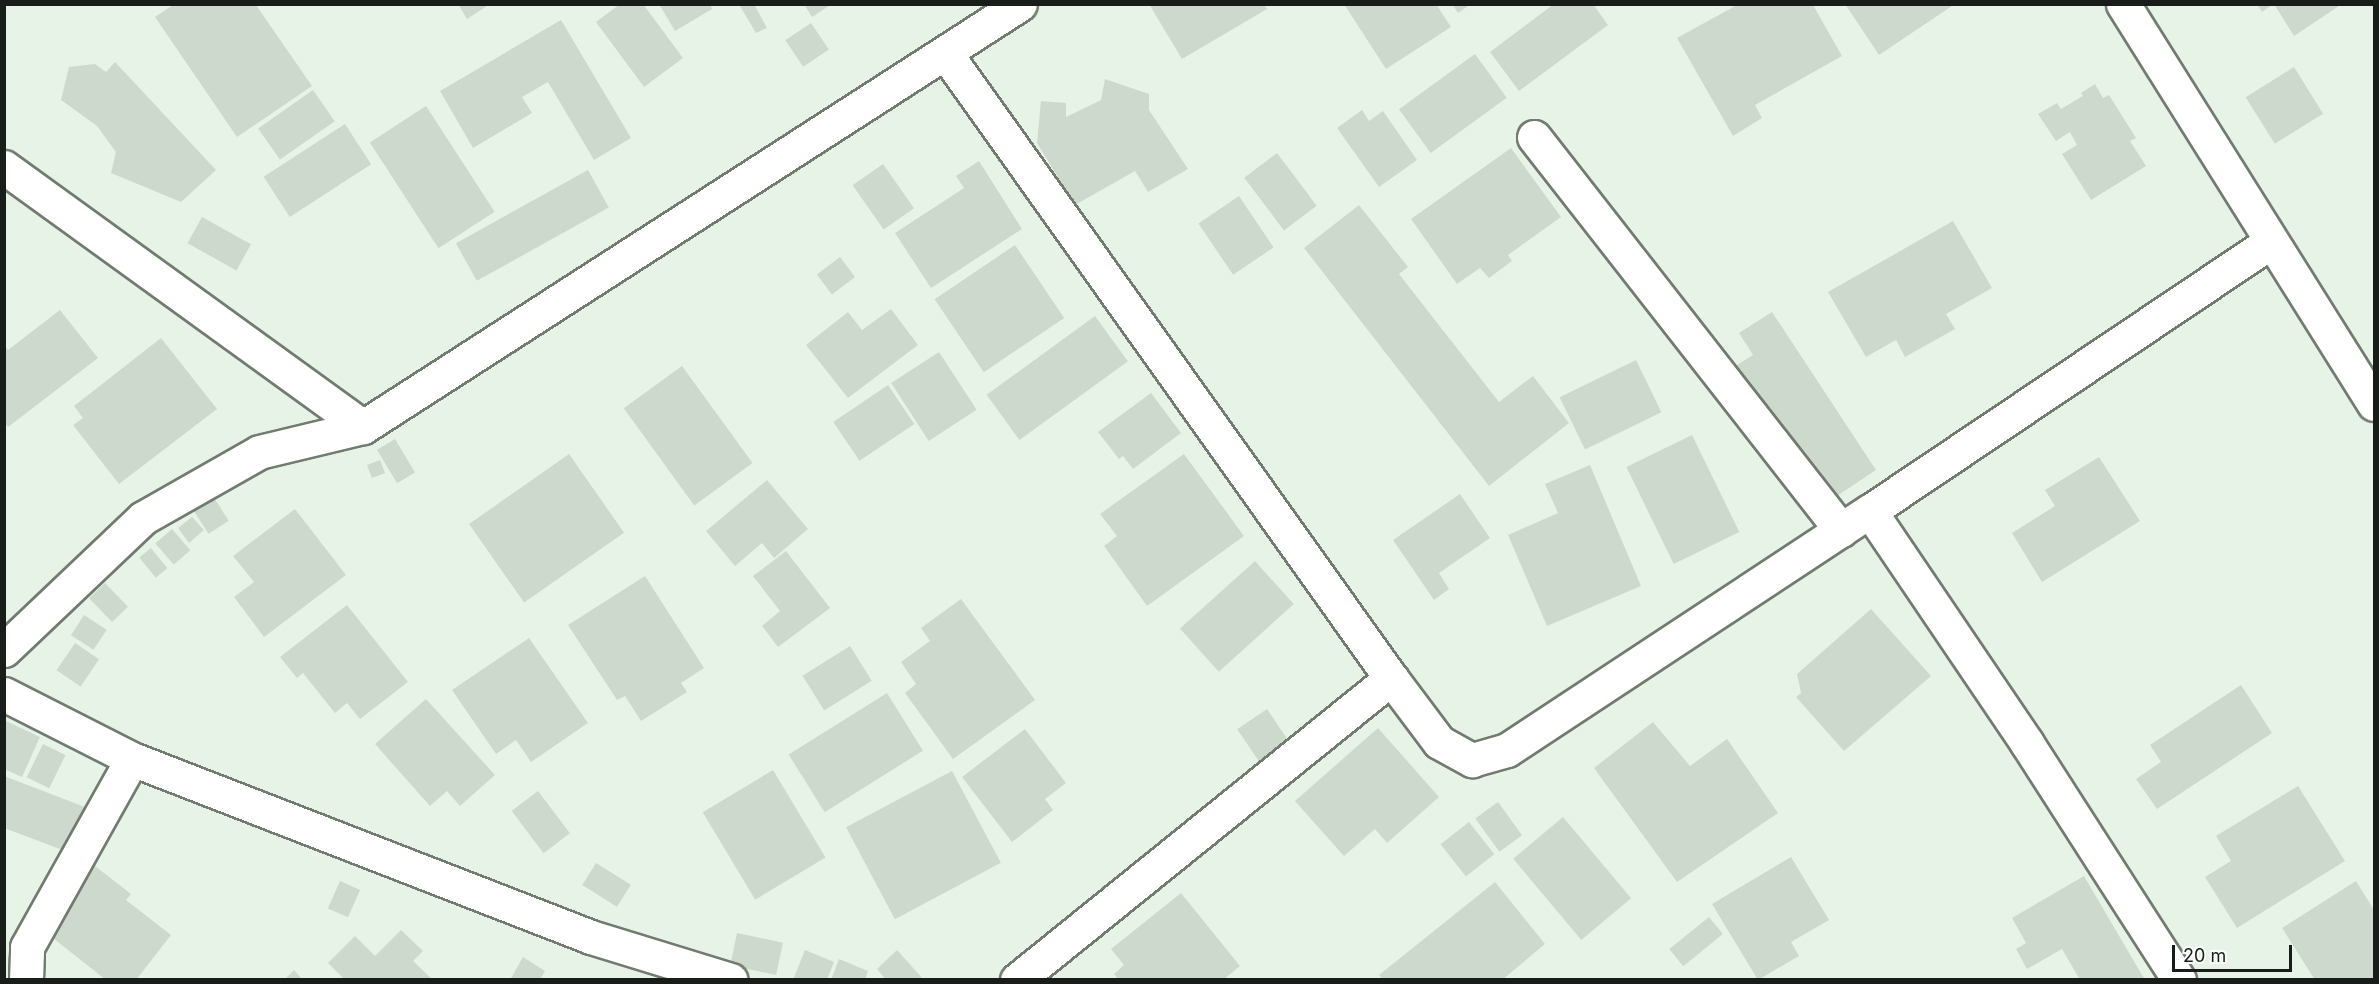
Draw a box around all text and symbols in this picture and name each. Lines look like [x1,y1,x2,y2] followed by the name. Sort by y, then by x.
[2175,933,2295,971] scale bar
[2183,945,2226,966] text: 20 m

